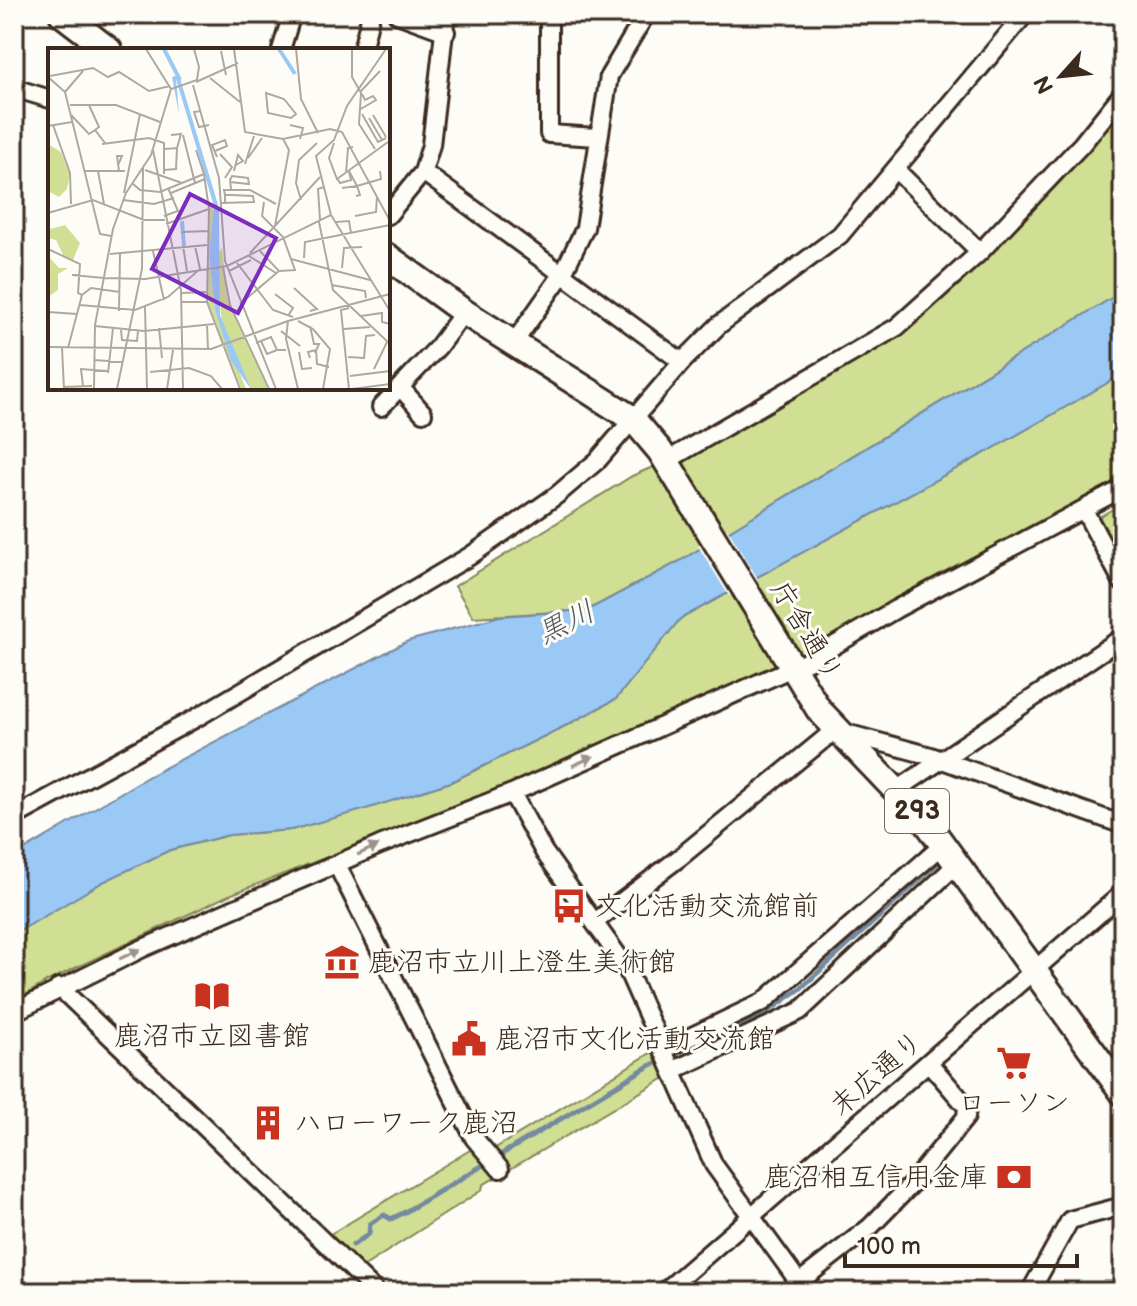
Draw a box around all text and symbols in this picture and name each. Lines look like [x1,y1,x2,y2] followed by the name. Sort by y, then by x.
[1021,36,1101,116] north arrow
[48,48,390,390] inset map
[1029,71,1060,98] text: N
[763,574,849,688] street label: 庁舎通り
[531,594,601,652] water label: 黒川
[571,755,595,768] one-way arrow
[885,789,949,833] road number: 293
[357,843,380,857] one-way arrow
[550,887,588,925] bus stop icon: 文化活動交流館前
[595,890,819,923] place label: 文化活動交流館前
[323,943,361,981] museum icon: 鹿沼市立川上澄生美術館
[368,946,676,979] place label: 鹿沼市立川上澄生美術館
[118,947,142,961] one-way arrow
[193,977,231,1015] library icon: 鹿沼市立図書館
[114,1020,310,1053] place label: 鹿沼市立図書館
[450,1020,488,1058] public building icon: 鹿沼市文化活動交流館
[495,1023,775,1056] place label: 鹿沼市文化活動交流館
[824,1025,930,1123] street label: 末広通り
[995,1044,1033,1082] supermarket icon: ローソン
[958,1087,1070,1120] place label: ローソン
[249,1104,287,1142] building icon: ハローワーク鹿沼
[294,1107,518,1140] place label: ハローワーク鹿沼
[995,1158,1033,1196] bank icon: 鹿沼相互信用金庫
[764,1161,988,1194] place label: 鹿沼相互信用金庫
[845,1218,1077,1268] scale bar
[857,1232,921,1261] text: 100 m

